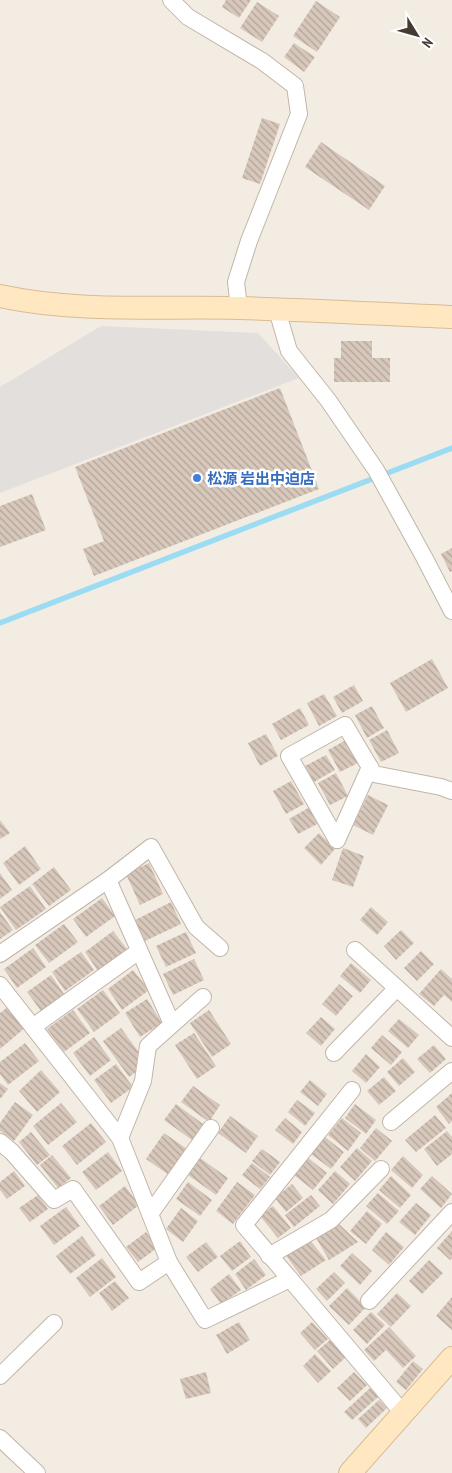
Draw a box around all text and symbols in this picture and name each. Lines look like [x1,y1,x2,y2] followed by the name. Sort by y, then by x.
[392,10,442,60] north arrow
[418,34,437,51] text: N
[207,469,315,488] place label: 松源 岩出中迫店
[191,472,203,484] marker: 松源 岩出中迫店

